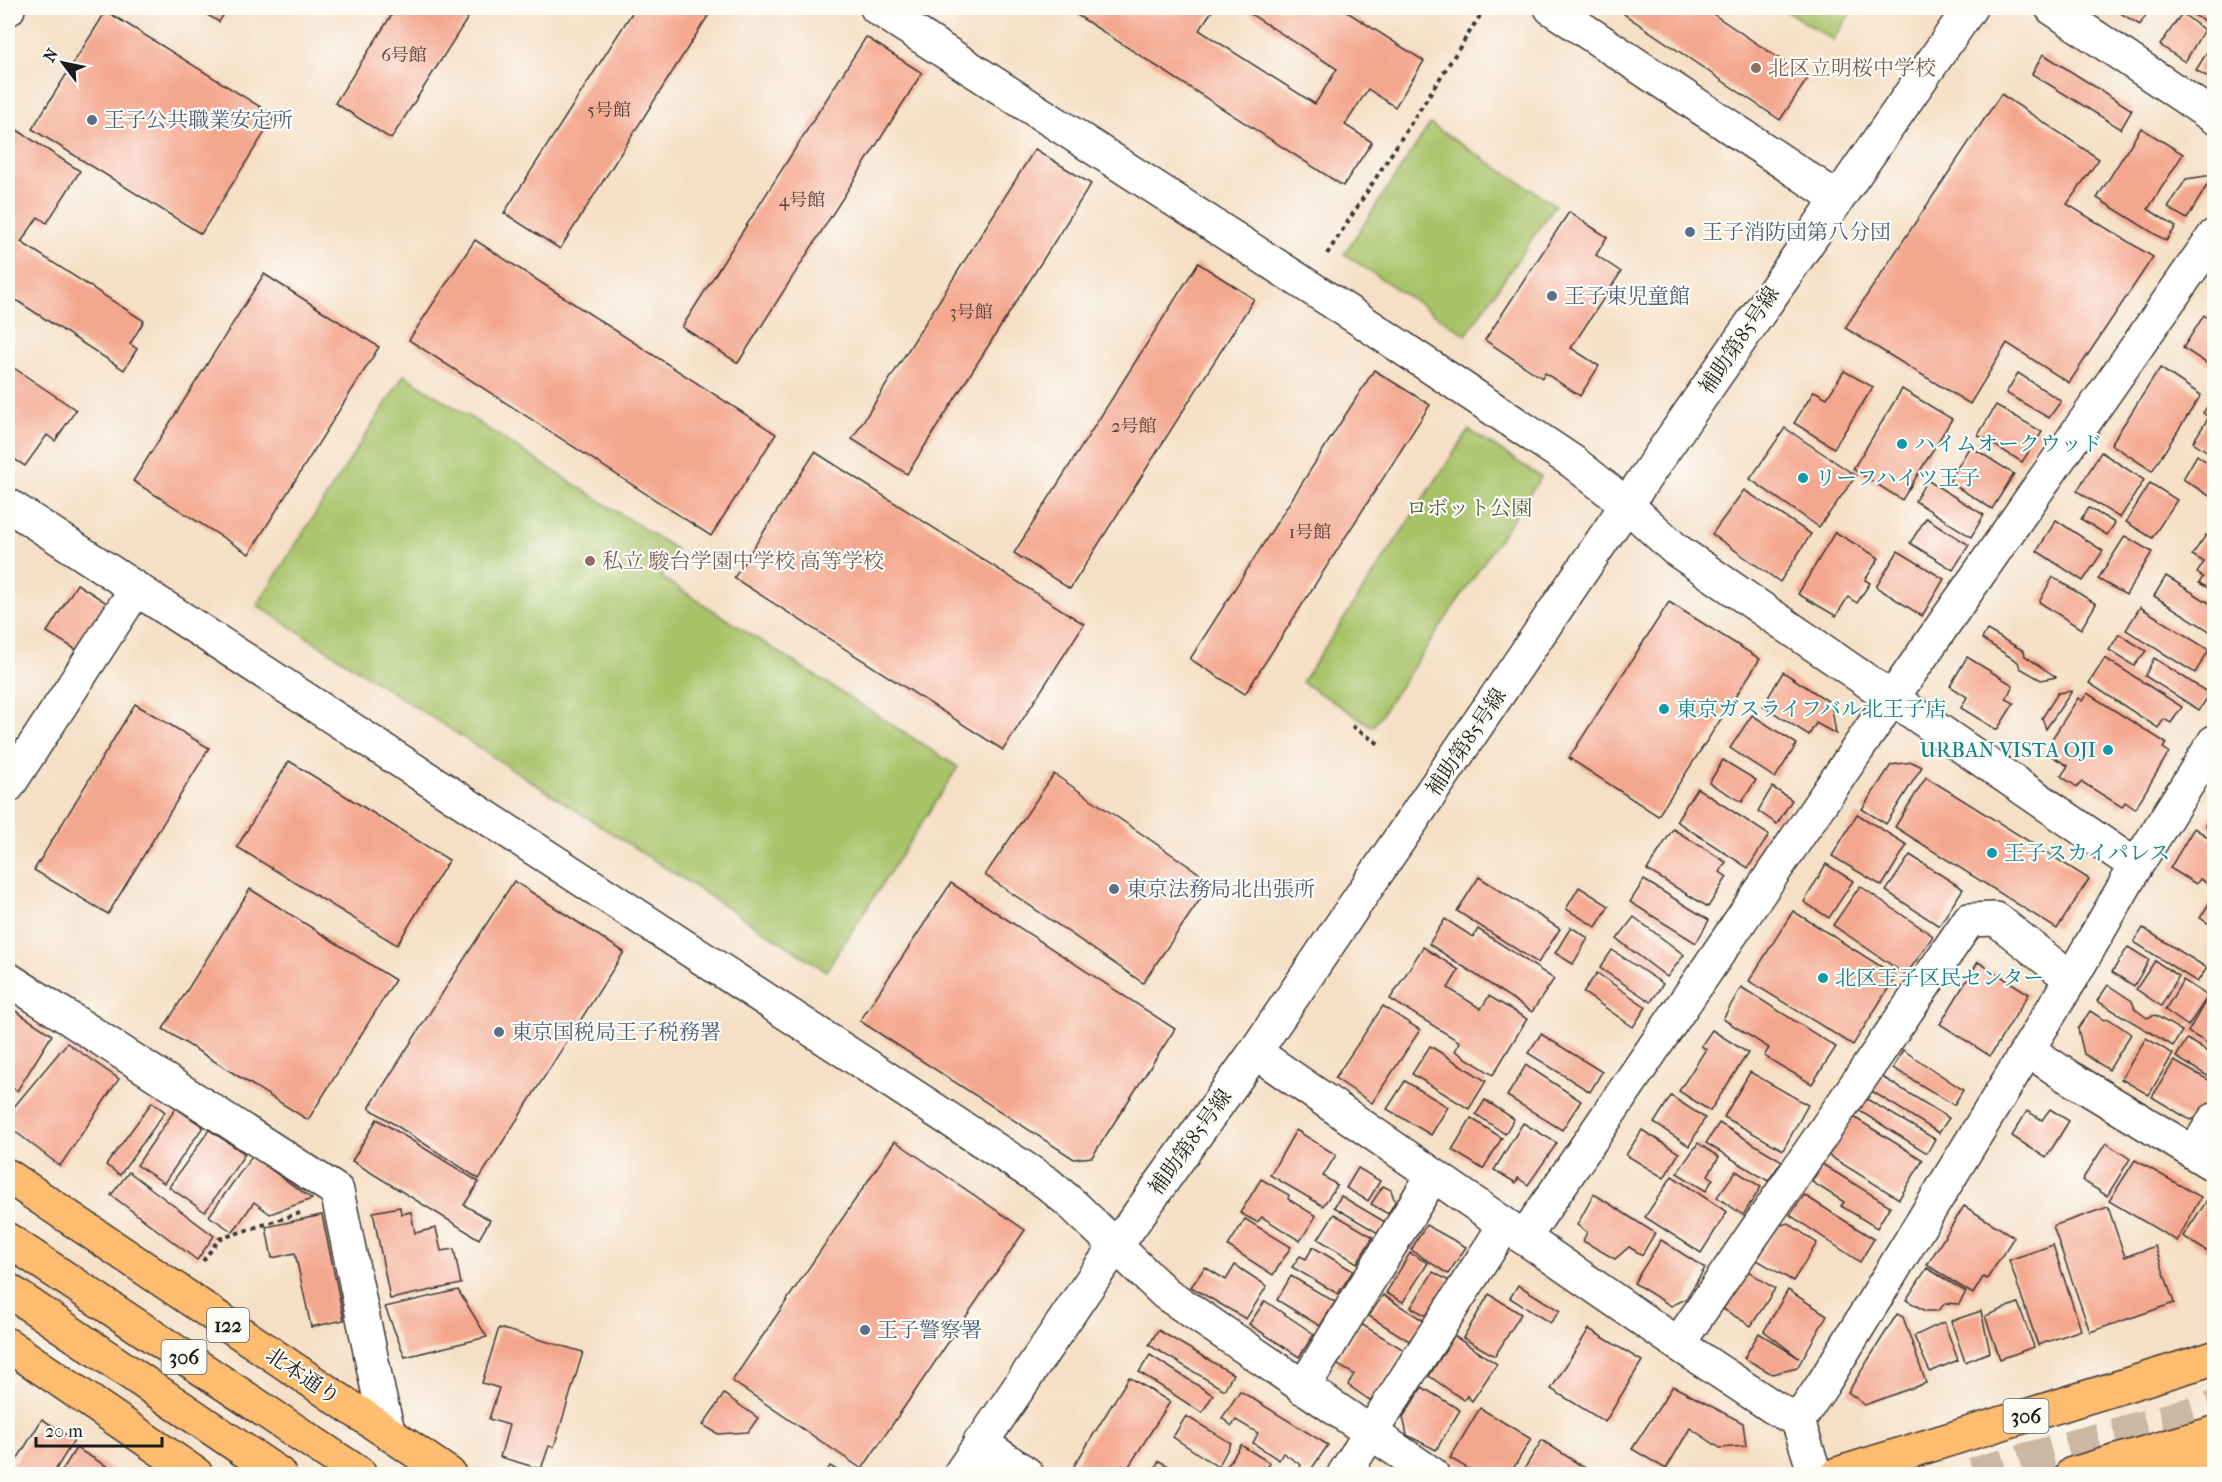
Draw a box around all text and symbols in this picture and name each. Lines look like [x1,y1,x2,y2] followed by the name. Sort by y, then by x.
[33,33,93,93] north arrow
[39,44,62,65] text: N
[381,45,427,66] house number: 6号館
[1768,56,1936,80] place label: 北区立明桜中学校
[1749,61,1763,75] marker: 北区立明桜中学校
[587,100,631,121] house number: 5号館
[104,108,293,132] place label: 王子公共職業安定所
[85,113,99,127] marker: 王子公共職業安定所
[779,190,825,211] house number: 4号館
[1702,220,1891,244] place label: 王子消防団第八分団
[1683,225,1697,239] marker: 王子消防団第八分団
[1694,282,1784,398] street label: 補助第85号線
[1564,284,1690,308] place label: 王子東児童館
[1545,289,1559,303] marker: 王子東児童館
[949,302,993,323] house number: 3号館
[1111,416,1157,437] house number: 2号館
[1914,432,2103,456] place label: ハイムオークウッド
[1895,437,1909,451] marker: ハイムオークウッド
[1815,466,1980,490] place label: リーフハイツ王子
[1796,471,1810,485] marker: リーフハイツ王子
[1406,496,1532,520] park label: ロボット公園
[1289,522,1331,543] house number: 1号館
[602,549,884,573] place label: 私立 駿台学園中学校 高等学校
[583,554,597,568] marker: 私立 駿台学園中学校 高等学校
[1421,684,1511,800] street label: 補助第85号線
[1676,697,1946,721] place label: 東京ガスライフバル北王子店
[1657,702,1671,716] marker: 東京ガスライフバル北王子店
[1920,738,2096,762] place label: URBAN VISTA OJI
[2101,743,2115,757] marker: URBAN VISTA OJI
[2004,841,2170,865] place label: 王子スカイパレス
[1985,846,1999,860] marker: 王子スカイパレス
[1126,877,1315,901] place label: 東京法務局北出張所
[1107,882,1121,896] marker: 東京法務局北出張所
[1835,966,2044,990] place label: 北区王子区民センター
[1816,971,1830,985] marker: 北区王子区民センター
[511,1020,721,1044] place label: 東京国税局王子税務署
[492,1025,506,1039] marker: 東京国税局王子税務署
[1144,1085,1236,1199] street label: 補助第85号線
[207,1308,249,1342] road number: 122
[877,1318,982,1342] place label: 王子警察署
[858,1323,872,1337] marker: 王子警察署
[162,1340,207,1374] road number: 306
[261,1343,345,1409] street label: 北本通り
[2004,1399,2048,1433] road number: 306
[36,1410,162,1448] scale bar
[45,1421,83,1442] text: 20 m

